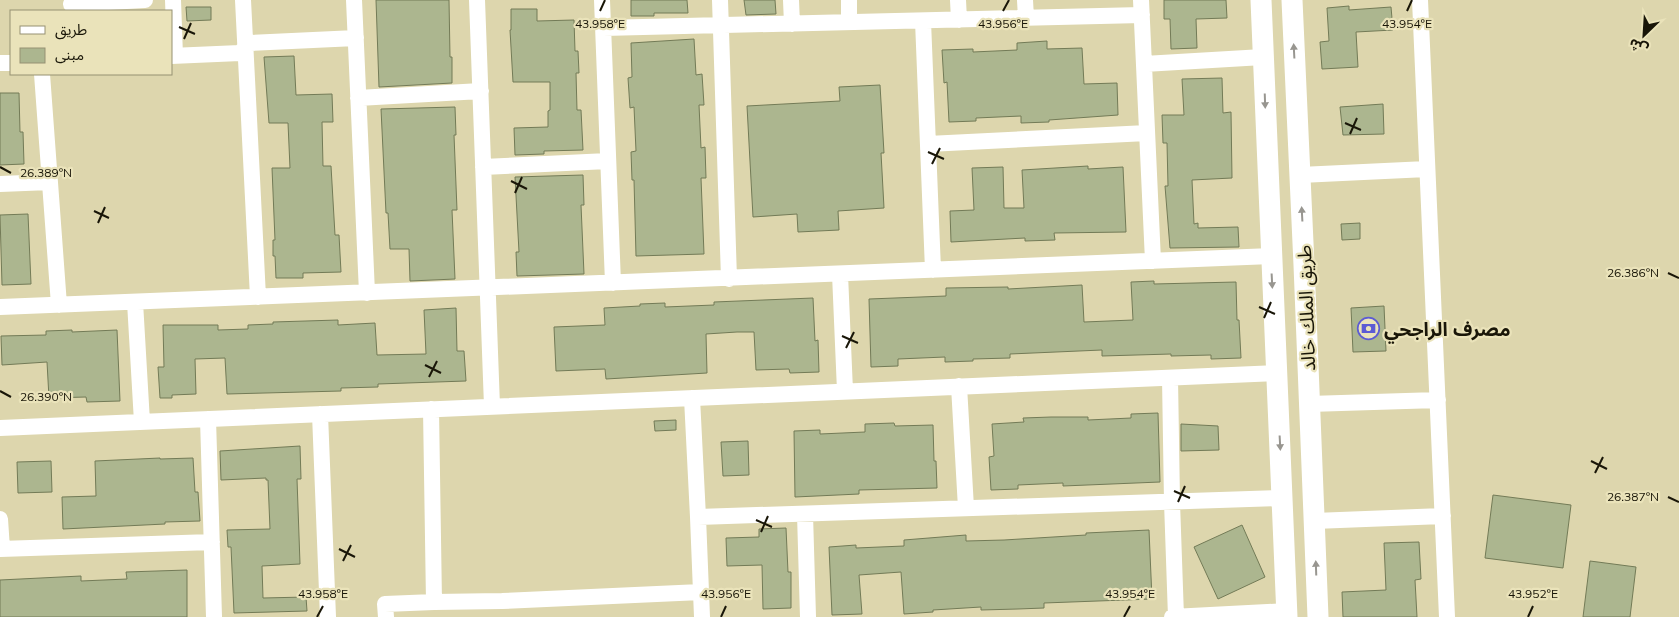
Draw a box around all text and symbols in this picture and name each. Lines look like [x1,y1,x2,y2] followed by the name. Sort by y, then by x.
[10,10,172,75] legend
[1619,10,1669,60] north arrow
[575,16,625,31] text: 43.958°E
[978,16,1028,31] text: 43.956°E
[1382,16,1432,31] text: 43.954°E
[55,20,87,40] text: طريق
[1626,35,1651,59] text: ش
[1290,43,1298,59] one-way arrow
[55,45,84,64] text: مبنى
[1262,93,1270,109] one-way arrow
[20,165,72,180] text: 26.389°N
[1297,205,1305,221] one-way arrow
[1292,244,1320,371] street label: طريق الملك خالد
[1607,265,1659,280] text: 26.386°N
[1269,273,1277,289] one-way arrow
[1356,317,1380,341] bank icon: مصرف الراجحي
[1384,317,1510,344] place label: مصرف الراجحي
[20,389,72,404] text: 26.390°N
[1276,436,1284,452] one-way arrow
[1607,489,1659,504] text: 26.387°N
[1311,560,1319,576] one-way arrow
[298,586,348,601] text: 43.958°E
[701,586,751,601] text: 43.956°E
[1105,586,1155,601] text: 43.954°E
[1508,586,1558,601] text: 43.952°E

